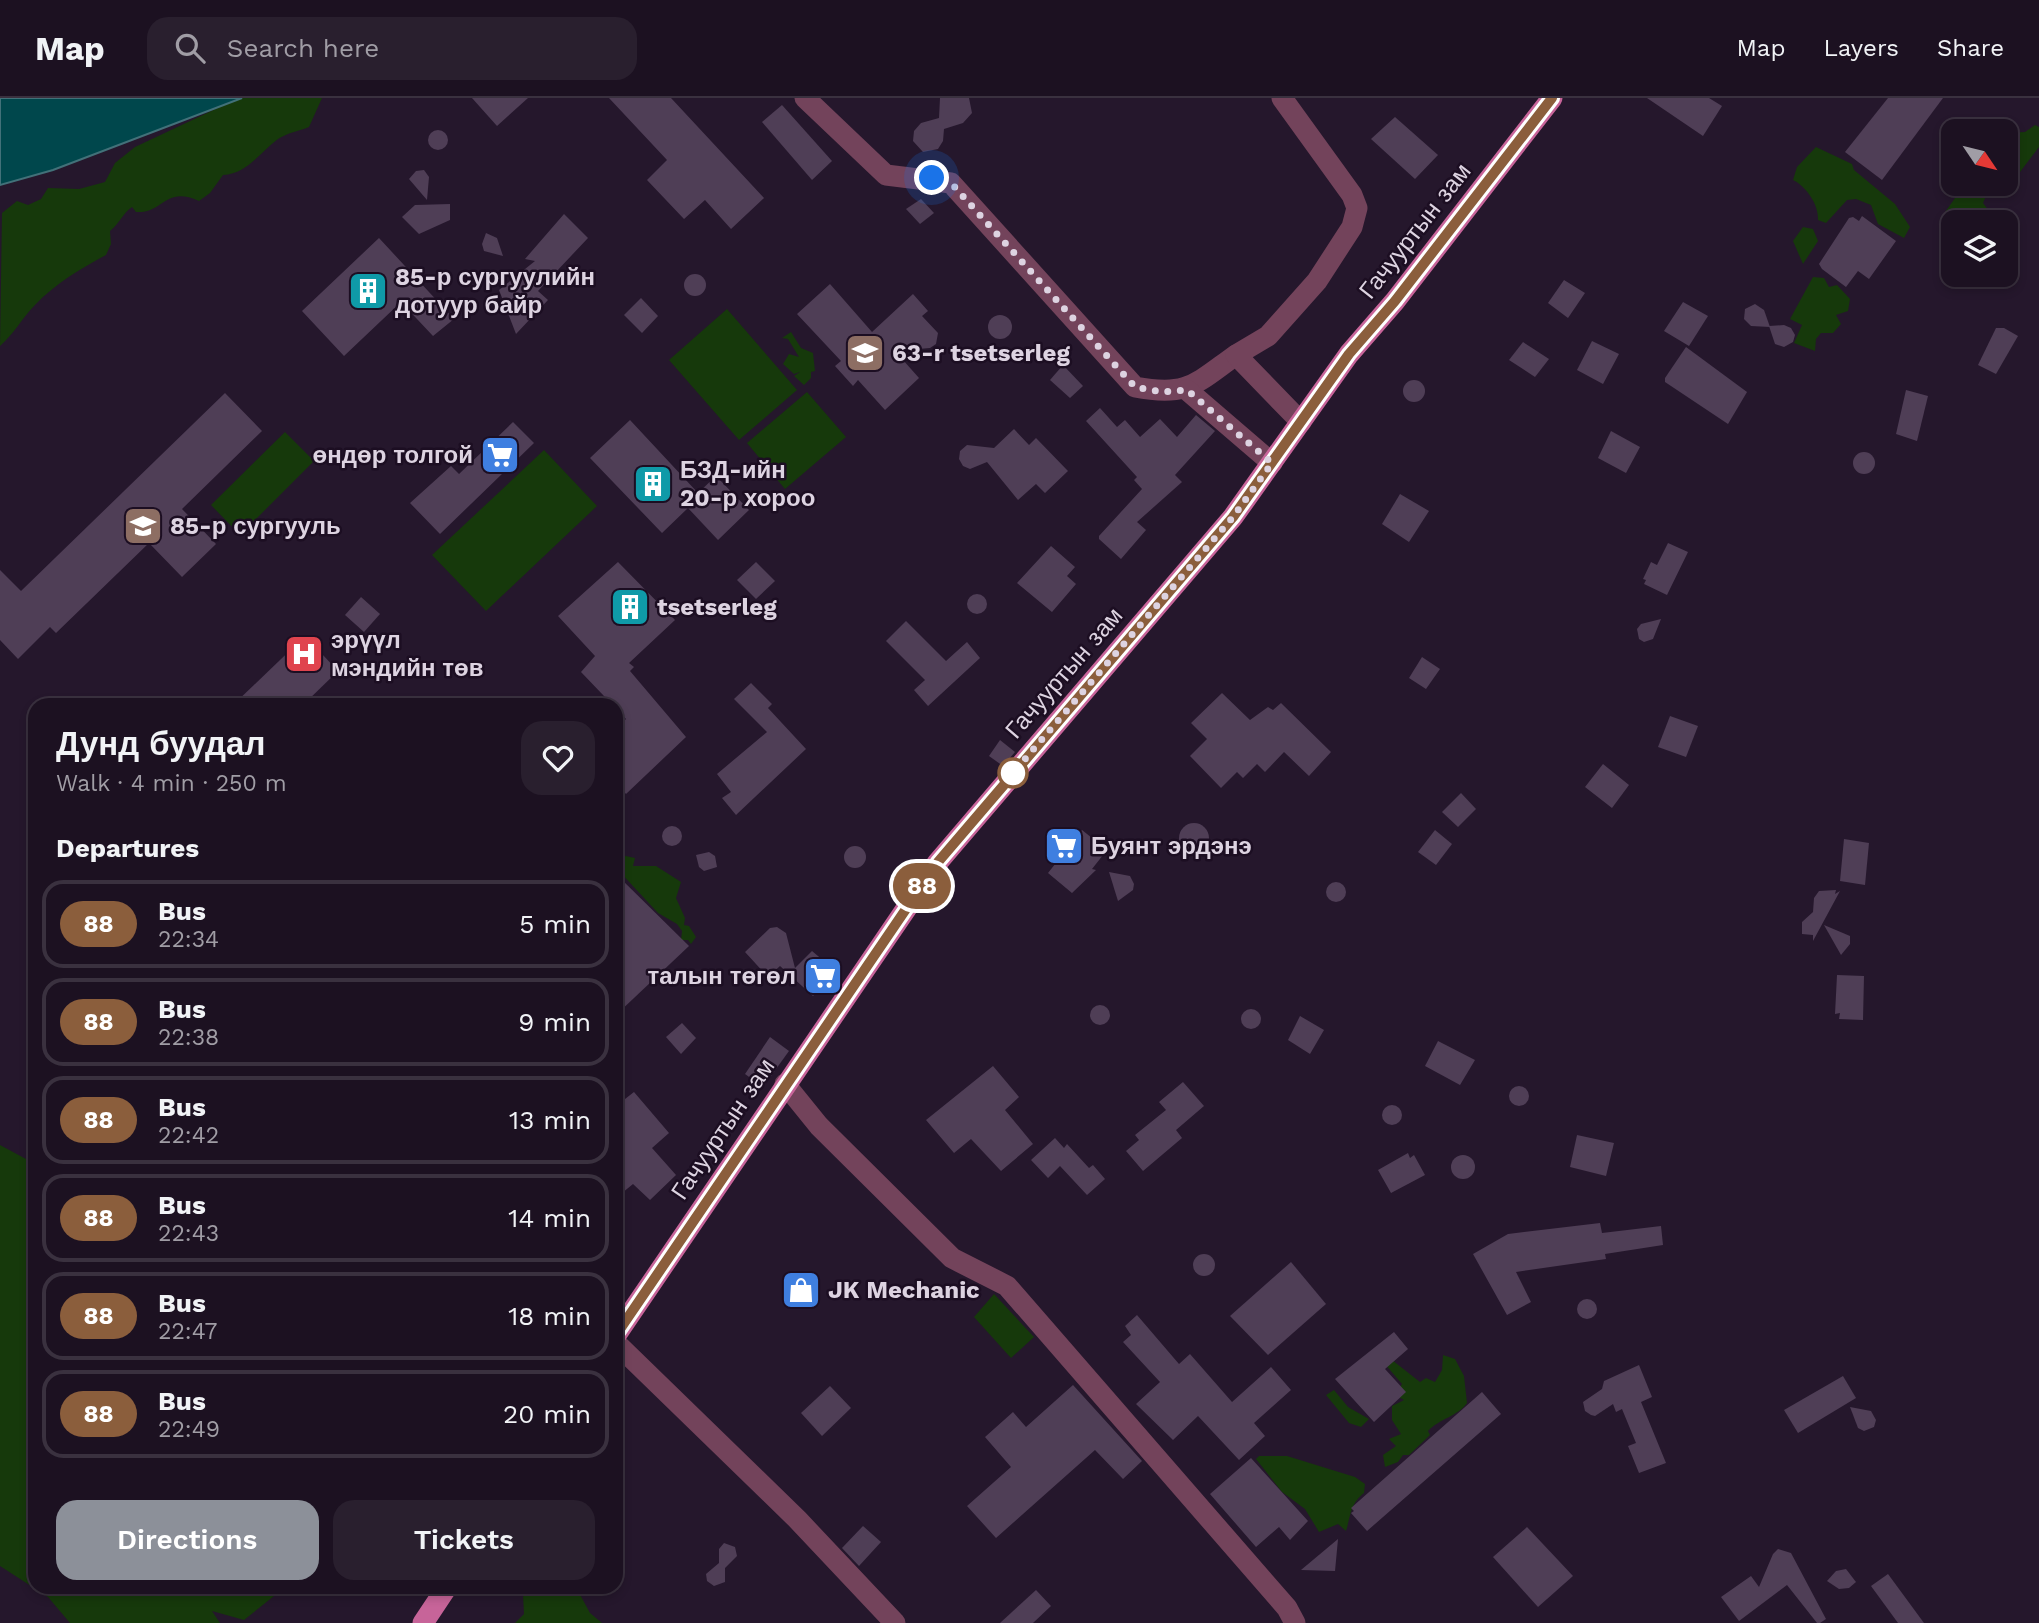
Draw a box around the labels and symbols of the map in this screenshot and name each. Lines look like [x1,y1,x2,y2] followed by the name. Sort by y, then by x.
[1941,119,2018,196] north arrow
[1353,158,1477,304] street label: Гачууртын зам
[914,160,949,195] your location
[395,263,595,319] place label: 85-р сургуулийн дотуур байр
[347,270,389,312] building icon: 85-р сургуулийн дотуур байр
[844,332,886,374] school or university icon: 63-r tsetserleg
[892,339,1070,367] place label: 63-r tsetserleg
[479,434,521,476] supermarket icon: өндөр толгой
[313,441,473,469] place label: өндөр толгой
[680,456,815,512] place label: БЗД-ийн 20-р хороо
[632,463,674,505] building icon: БЗД-ийн 20-р хороо
[122,505,164,547] school or university icon: 85-р сургууль
[170,512,341,540] place label: 85-р сургууль
[609,586,651,628] building icon: tsetserleg
[657,593,777,621] place label: tsetserleg
[1000,602,1128,744] street label: Гачууртын зам
[331,626,483,682] place label: эрүүл мэндийн төв
[283,633,325,675] hospital icon: эрүүл мэндийн төв
[998,758,1028,788] unlabelled marker
[1043,825,1085,867] supermarket icon: Буянт эрдэнэ
[1091,832,1252,860] place label: Буянт эрдэнэ
[890,863,954,909] line badge: 88
[802,955,844,997] supermarket icon: талын төгөл
[647,962,796,990] place label: талын төгөл
[666,1053,780,1205] street label: Гачууртын зам
[780,1269,822,1311] shop icon: JK Mechanic
[828,1276,980,1304] place label: JK Mechanic

